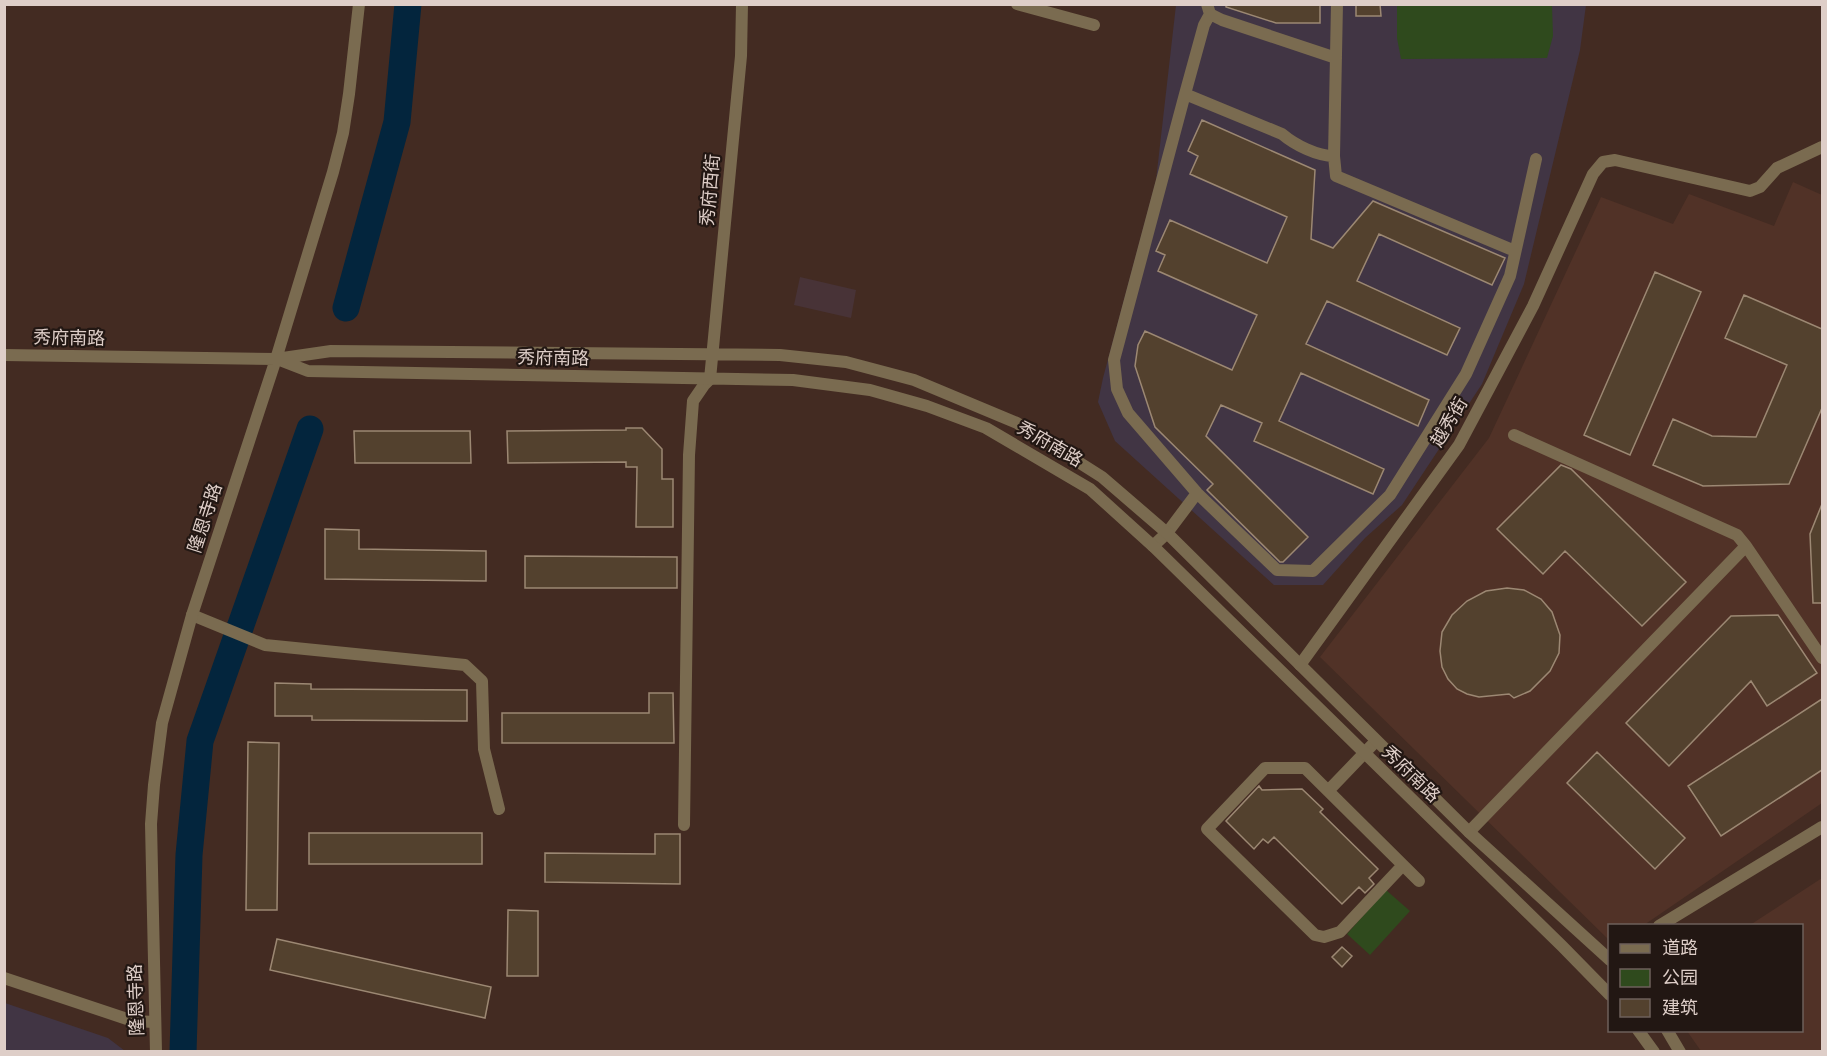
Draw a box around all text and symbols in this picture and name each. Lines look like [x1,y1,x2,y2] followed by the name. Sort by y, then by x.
[696,153,723,227] street label: 秀府西街
[33,326,105,349] street label: 秀府南路
[517,346,589,369] street label: 秀府南路
[1426,393,1471,450] street label: 越秀街
[1014,416,1087,471] street label: 秀府南路
[183,480,226,555] street label: 隆恩寺路
[1378,741,1445,806] street label: 秀府南路
[1608,924,1803,1032] legend
[1662,937,1698,958] text: 道路
[124,964,147,1036] street label: 隆恩寺路
[1662,967,1698,988] text: 公园
[1662,997,1698,1018] text: 建筑

